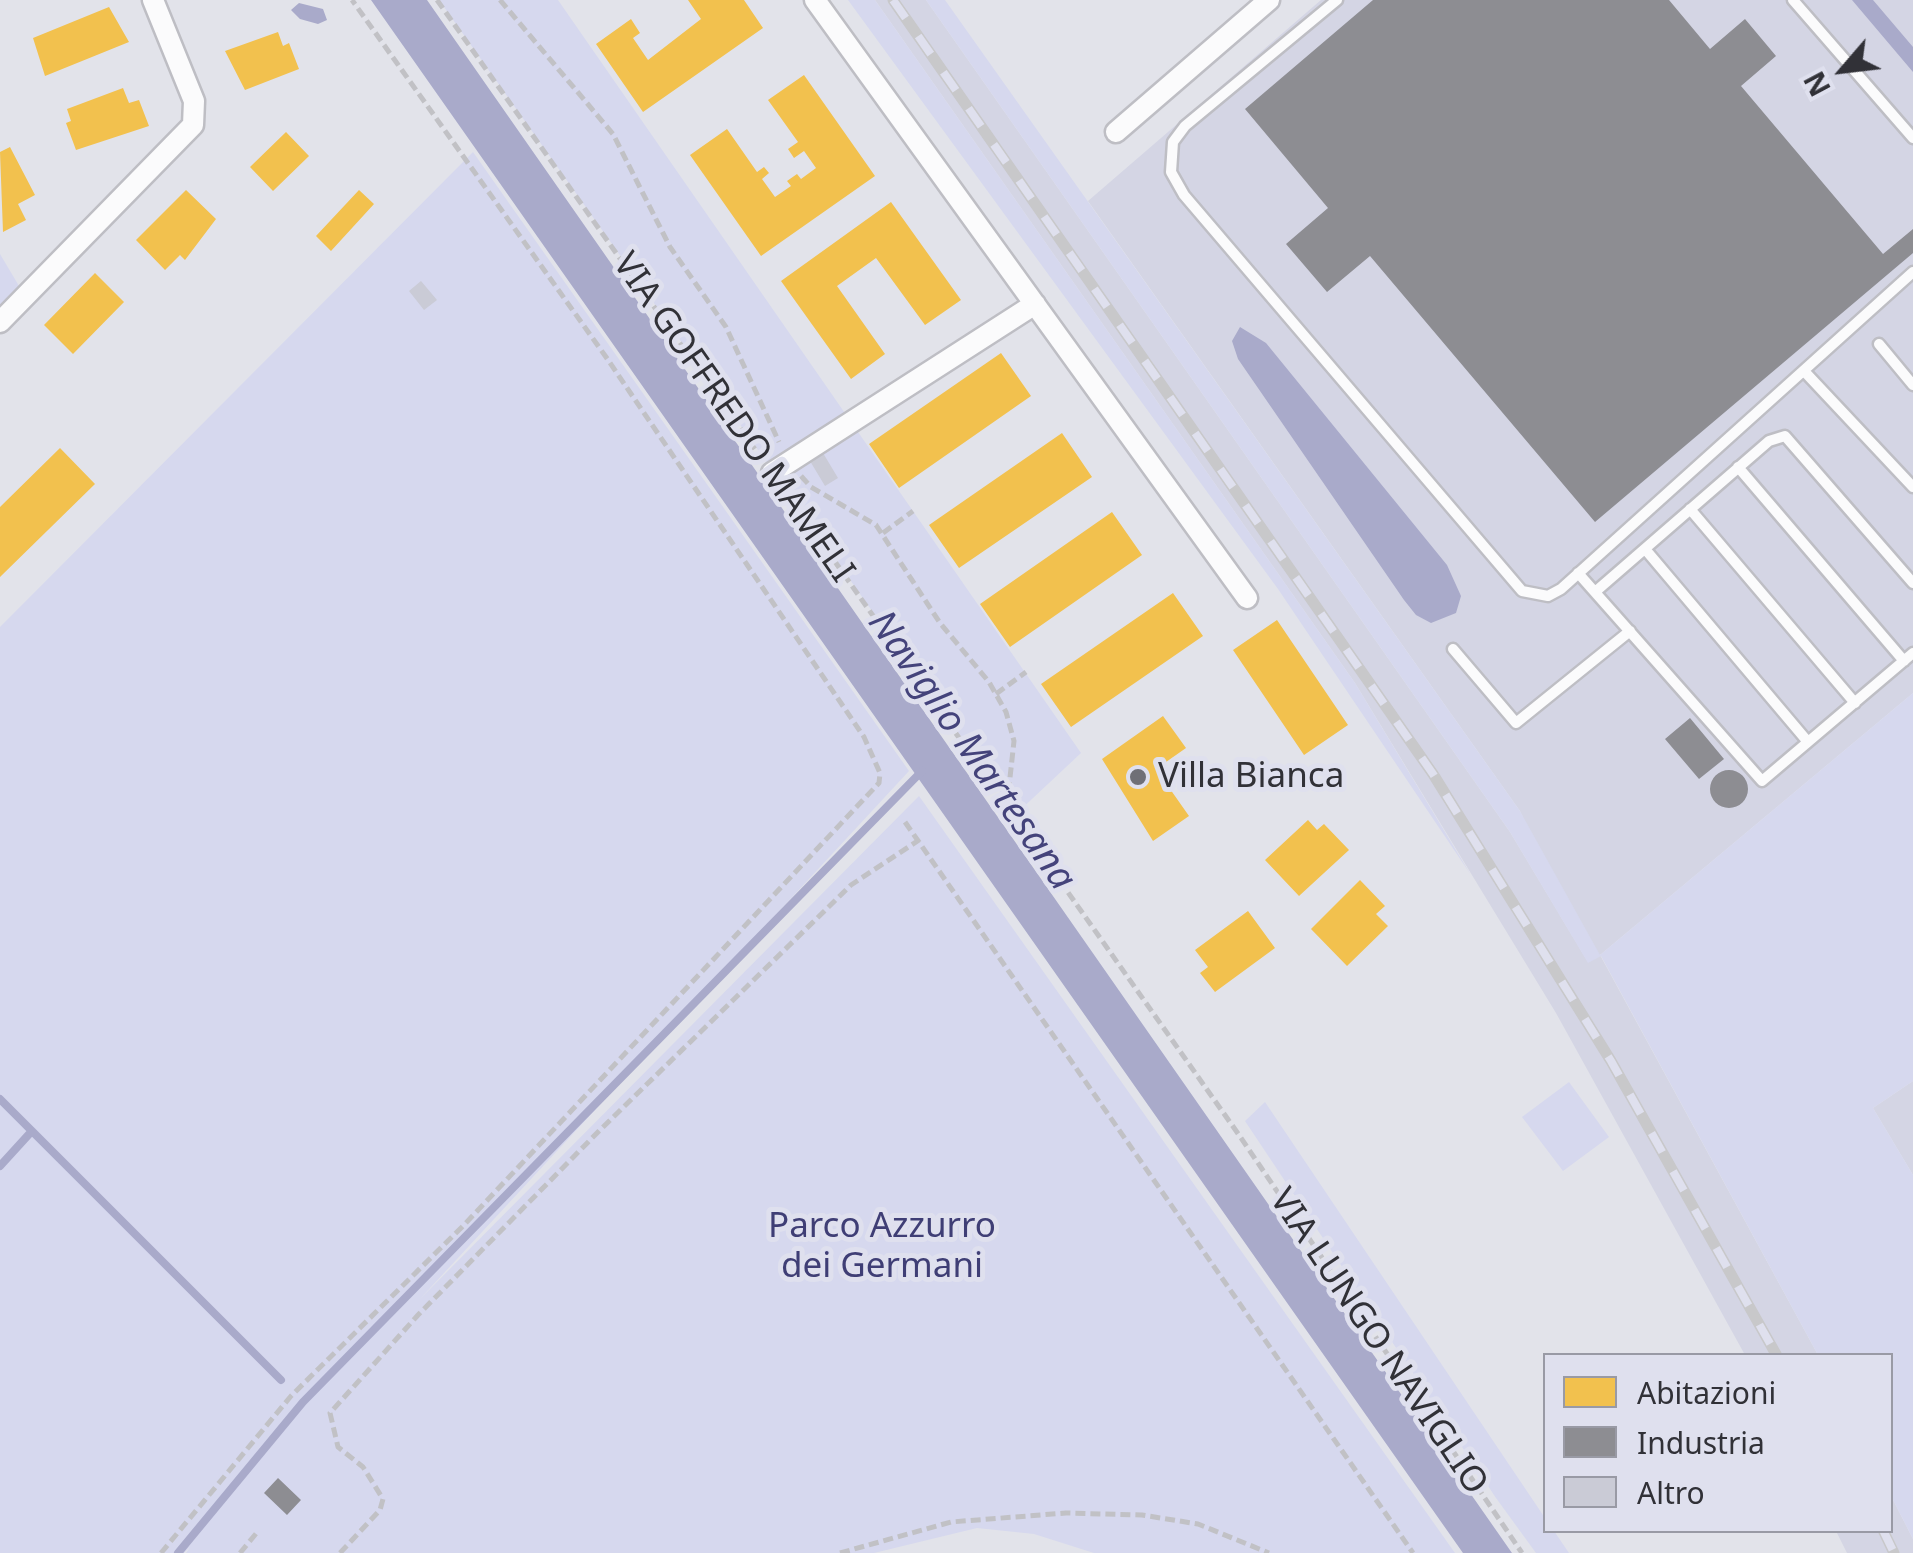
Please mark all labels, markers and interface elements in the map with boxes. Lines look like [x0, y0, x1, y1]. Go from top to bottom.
north arrow [1793, 20, 1893, 120]
text: N [1794, 65, 1839, 103]
street label: VIA GOFFREDO MAMELI [603, 245, 863, 591]
water label: Naviglio Martesana [857, 602, 1085, 900]
place label: Villa Bianca [1158, 756, 1344, 798]
marker: Villa Bianca [1127, 766, 1149, 788]
street label: VIA LUNGO NAVIGLIO [1260, 1181, 1496, 1503]
park label: Parco Azzurro dei Germani [768, 1206, 996, 1288]
legend [1543, 1353, 1893, 1533]
text: Abitazioni [1637, 1372, 1776, 1413]
text: Industria [1637, 1422, 1765, 1463]
text: Altro [1637, 1472, 1705, 1513]

